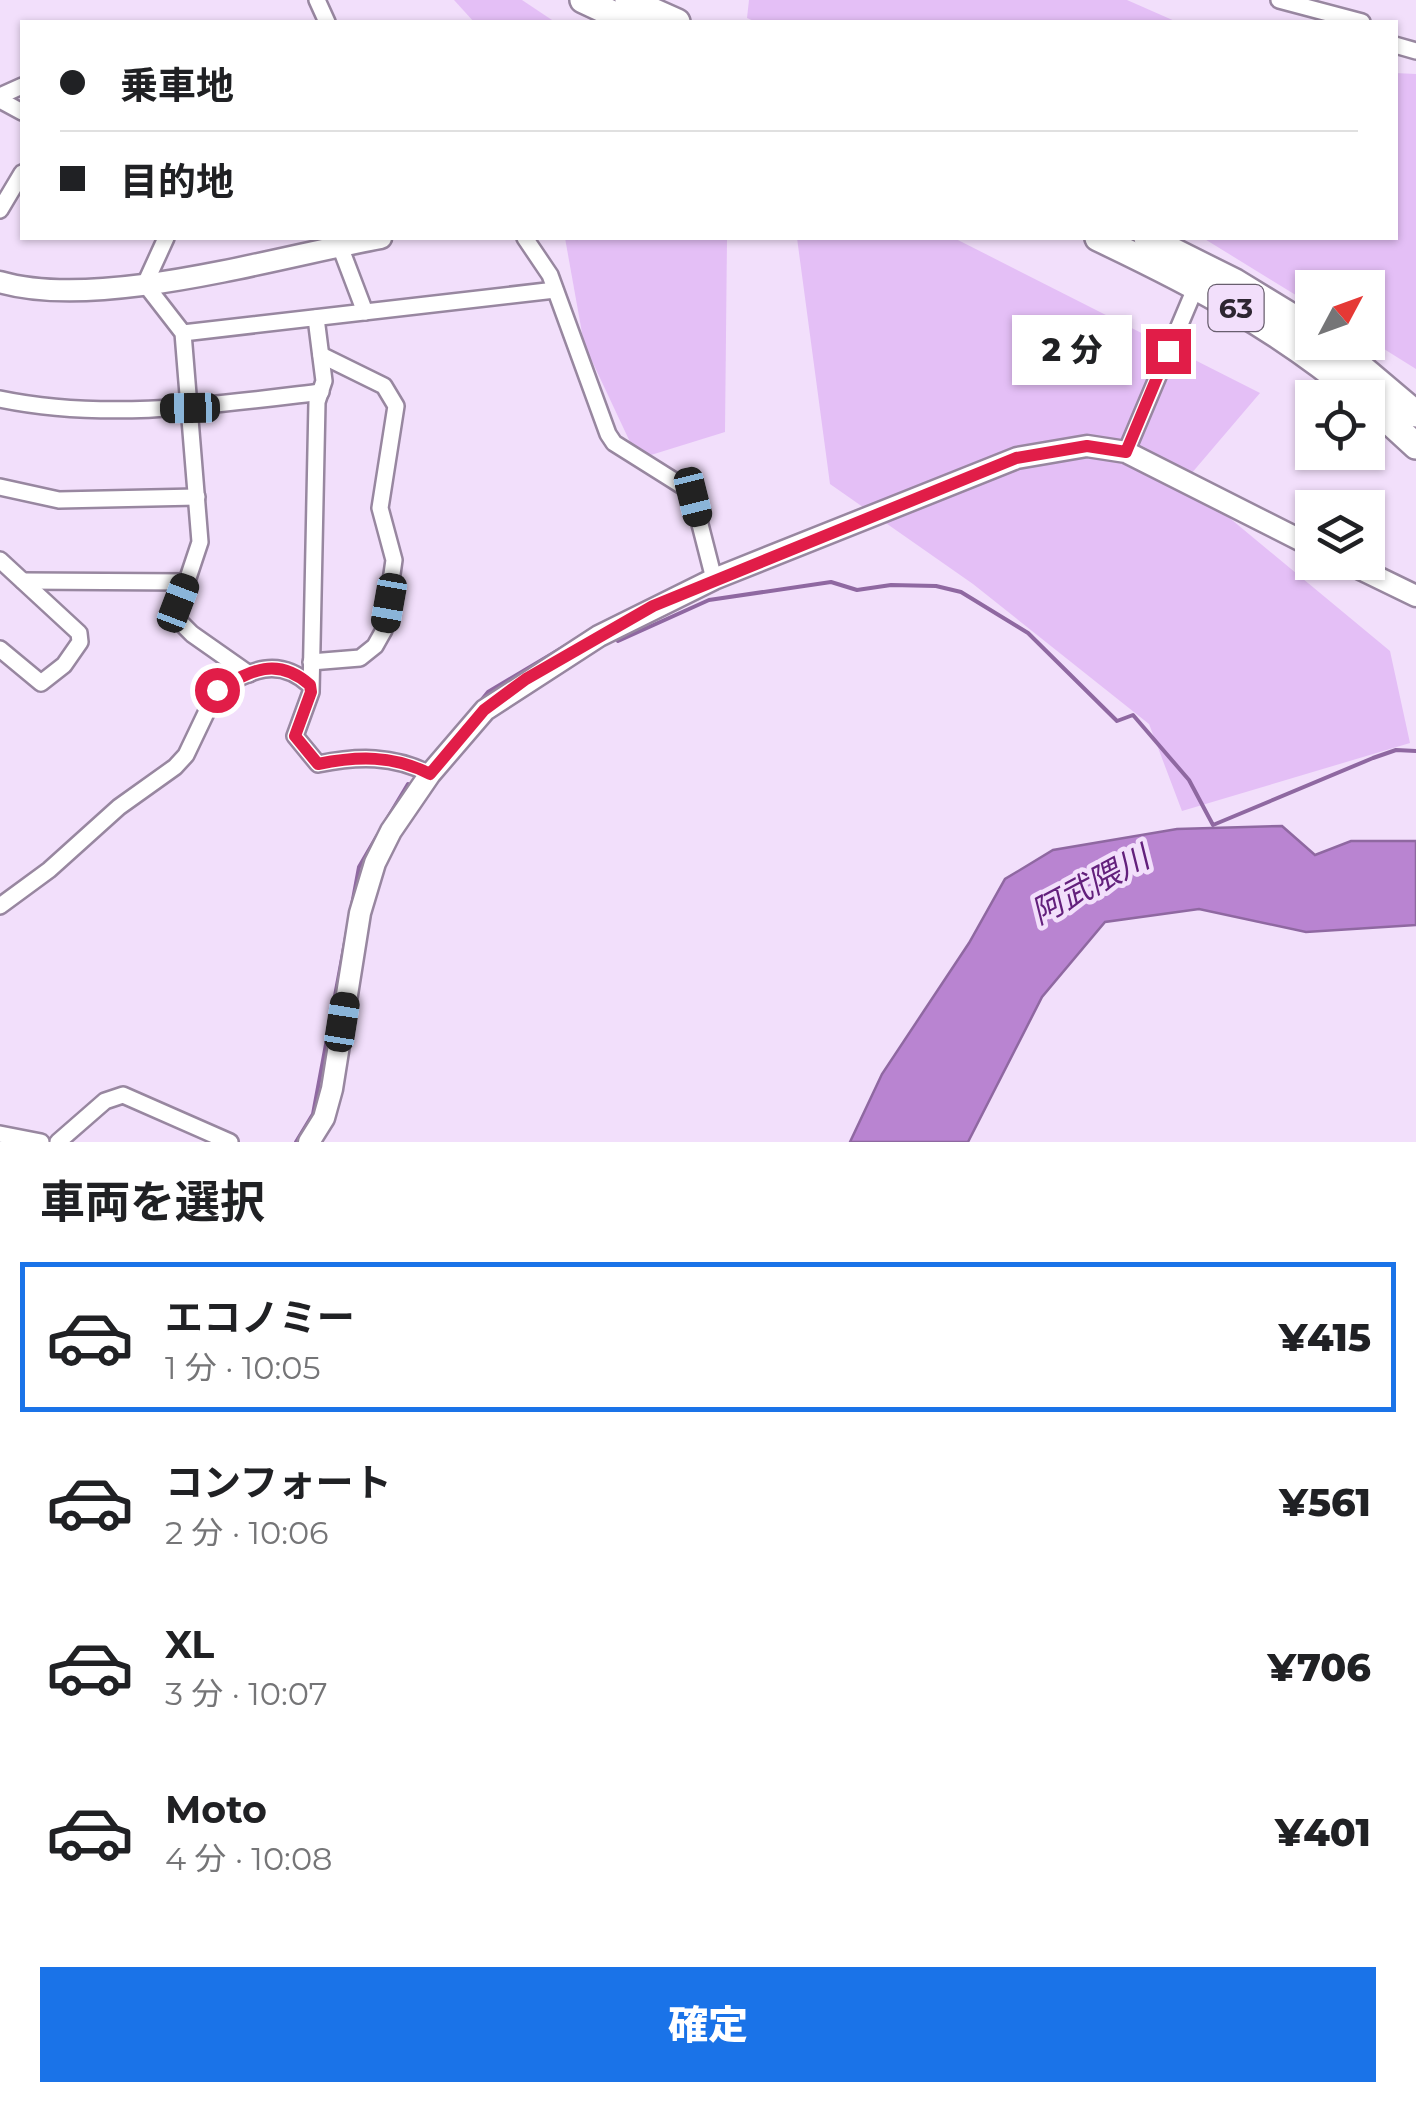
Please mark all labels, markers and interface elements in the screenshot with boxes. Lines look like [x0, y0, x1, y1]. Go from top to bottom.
text: 乗車地 [120, 62, 234, 109]
text: 目的地 [120, 158, 234, 205]
north arrow [1295, 270, 1385, 360]
map controls [1295, 270, 1385, 580]
road number: 63 [1208, 285, 1264, 331]
callout: 2 分 [1013, 316, 1133, 386]
route end [1146, 329, 1191, 374]
text: 2 分 [1042, 330, 1102, 369]
button: locate [1295, 380, 1385, 470]
car [160, 392, 220, 424]
car [671, 464, 715, 530]
button: layers [1295, 490, 1385, 580]
car [153, 570, 203, 636]
car [369, 571, 409, 635]
route start [195, 668, 240, 713]
water label: 阿武隈川 [1024, 836, 1158, 932]
car [322, 990, 362, 1054]
text: 車両を選択 [40, 1174, 265, 1229]
icon: car [45, 1292, 135, 1382]
text: エコノミー [165, 1294, 355, 1341]
text: ¥415 [1279, 1314, 1371, 1361]
text: 1 分 · 10:05 [165, 1348, 321, 1387]
icon: car [45, 1457, 135, 1547]
text: コンフォート [165, 1459, 392, 1506]
text: ¥561 [1279, 1479, 1371, 1526]
text: 2 分 · 10:06 [165, 1513, 329, 1552]
text: XL [165, 1621, 214, 1668]
icon: car [45, 1622, 135, 1712]
text: ¥706 [1268, 1644, 1371, 1691]
text: 3 分 · 10:07 [165, 1674, 328, 1713]
text: Moto [165, 1786, 267, 1833]
icon: car [45, 1787, 135, 1877]
text: ¥401 [1275, 1809, 1371, 1856]
text: 4 分 · 10:08 [165, 1839, 333, 1878]
button: 確定 [40, 1967, 1376, 2082]

